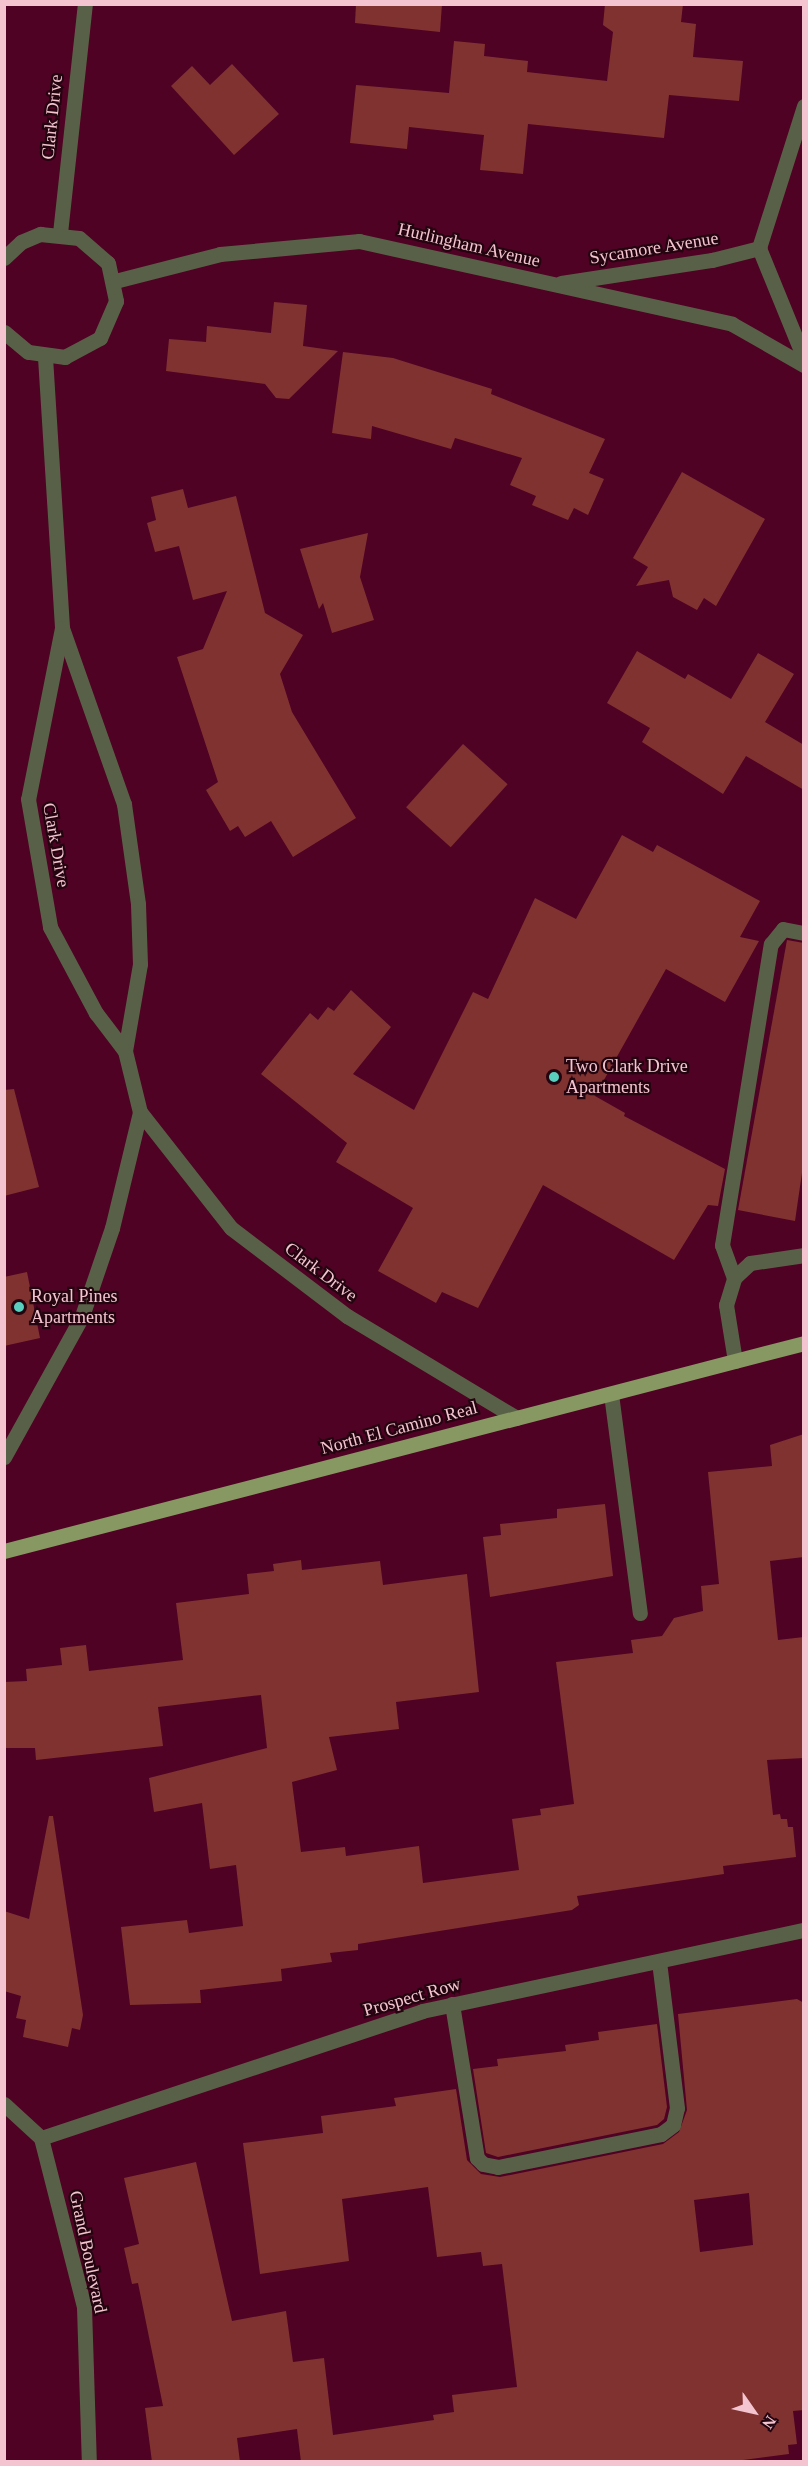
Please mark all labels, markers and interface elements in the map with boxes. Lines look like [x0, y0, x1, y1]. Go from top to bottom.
street label: Clark Drive [37, 73, 67, 161]
street label: Hurlingham Avenue [395, 218, 543, 272]
street label: Sycamore Avenue [588, 227, 720, 269]
street label: Clark Drive [38, 801, 74, 889]
place label: Two Clark Drive Apartments [566, 1056, 688, 1098]
marker: Two Clark Drive Apartments [547, 1070, 561, 1084]
street label: Clark Drive [280, 1238, 362, 1306]
place label: Royal Pines Apartments [31, 1286, 118, 1328]
marker: Royal Pines Apartments [12, 1300, 26, 1314]
street label: North El Camino Real [318, 1397, 480, 1459]
street label: Prospect Row [361, 1973, 463, 2021]
street label: Grand Boulevard [64, 2189, 112, 2315]
north arrow [724, 2382, 784, 2442]
text: N [759, 2413, 780, 2432]

